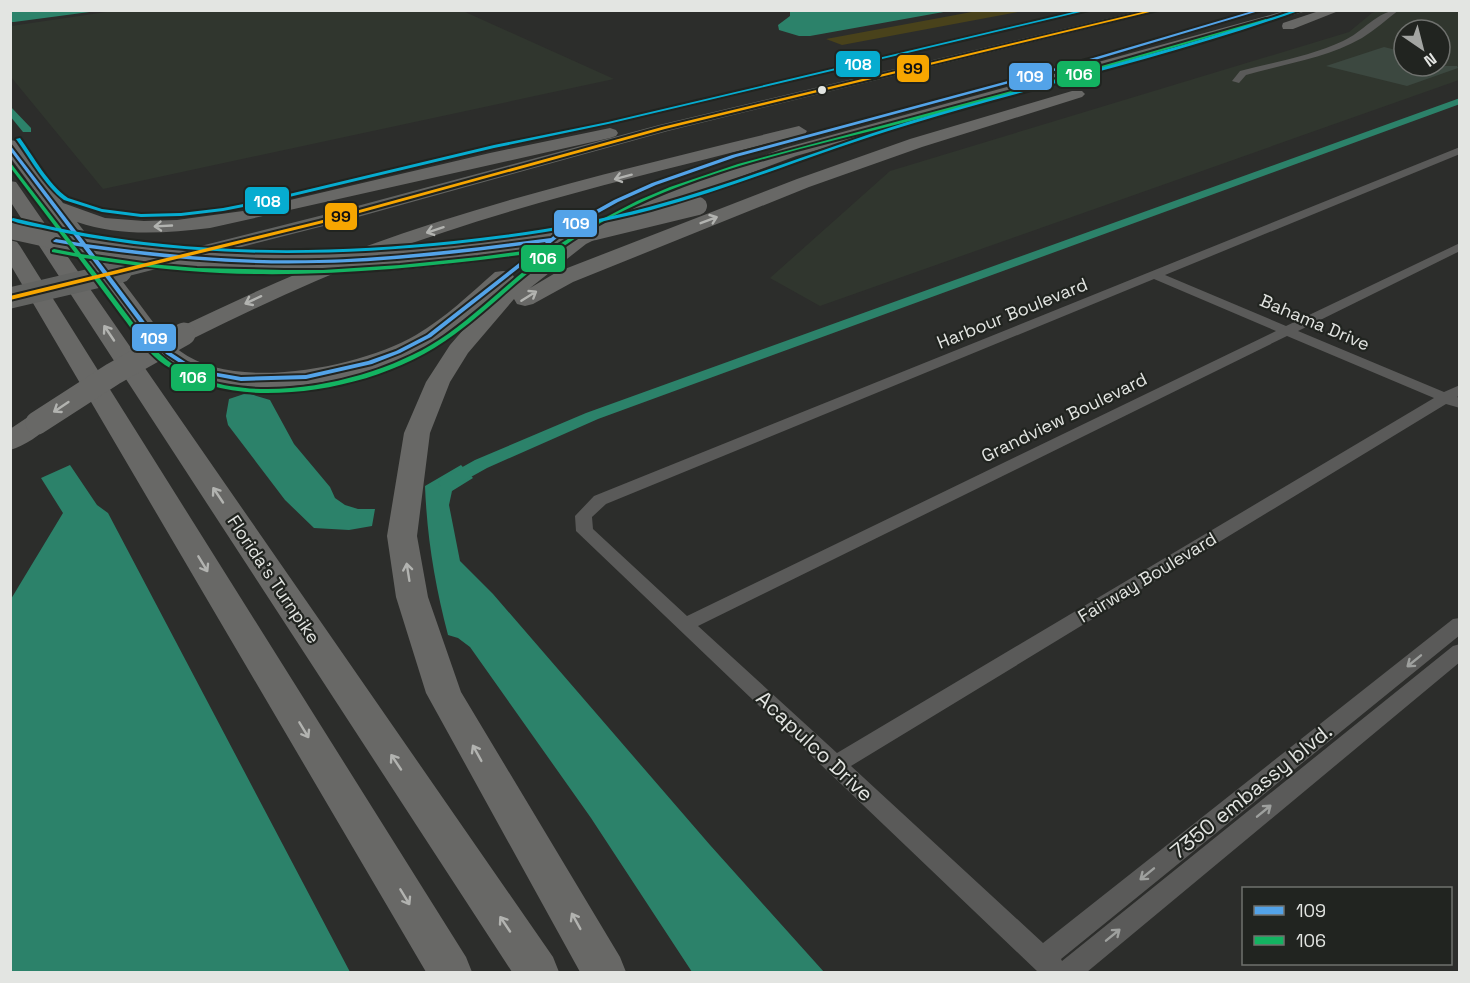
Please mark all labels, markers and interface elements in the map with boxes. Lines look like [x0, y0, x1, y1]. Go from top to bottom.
north arrow [1392, 18, 1452, 78]
text: N [1420, 48, 1441, 72]
line badge: 108 [835, 50, 881, 78]
text: 108 [844, 54, 872, 75]
line badge: 99 [896, 54, 930, 83]
text: 99 [903, 58, 923, 79]
line badge: 106 [1056, 60, 1101, 88]
line badge: 109 [1008, 62, 1053, 91]
text: 106 [1065, 64, 1093, 85]
text: 109 [1016, 66, 1044, 87]
unlabelled marker [816, 84, 828, 96]
one-way arrow [613, 172, 632, 184]
line badge: 108 [244, 186, 290, 215]
text: 108 [253, 191, 281, 212]
line badge: 99 [324, 202, 358, 231]
text: 99 [331, 206, 351, 227]
line badge: 109 [553, 209, 598, 238]
text: 109 [562, 213, 590, 234]
one-way arrow [699, 214, 718, 225]
one-way arrow [153, 221, 173, 232]
one-way arrow [426, 226, 445, 237]
line badge: 106 [520, 244, 566, 273]
text: 106 [529, 248, 557, 269]
street label: Harbour Boulevard [933, 272, 1091, 354]
one-way arrow [521, 289, 538, 302]
street label: Bahama Drive [1257, 289, 1373, 355]
one-way arrow [244, 295, 262, 306]
line badge: 109 [131, 323, 177, 352]
one-way arrow [103, 325, 115, 342]
text: 109 [140, 328, 168, 349]
line badge: 106 [170, 363, 216, 392]
text: 106 [179, 367, 207, 388]
street label: Grandview Boulevard [977, 367, 1151, 467]
one-way arrow [53, 401, 70, 413]
one-way arrow [211, 487, 223, 504]
street label: Florida's Turnpike [223, 510, 325, 648]
street label: Fairway Boulevard [1073, 527, 1221, 627]
one-way arrow [197, 555, 209, 572]
one-way arrow [402, 563, 413, 583]
one-way arrow [1406, 654, 1422, 667]
street label: Acapulco Drive [751, 685, 879, 807]
street label: 7350 embassy blvd. [1164, 717, 1338, 865]
one-way arrow [298, 721, 310, 738]
one-way arrow [471, 745, 483, 762]
one-way arrow [390, 754, 402, 771]
one-way arrow [1256, 805, 1272, 818]
one-way arrow [1139, 868, 1155, 881]
legend [1242, 887, 1452, 965]
one-way arrow [399, 888, 411, 905]
text: 109 [1296, 899, 1326, 922]
one-way arrow [570, 913, 581, 931]
one-way arrow [498, 916, 510, 933]
one-way arrow [1105, 929, 1121, 942]
text: 106 [1296, 929, 1326, 952]

